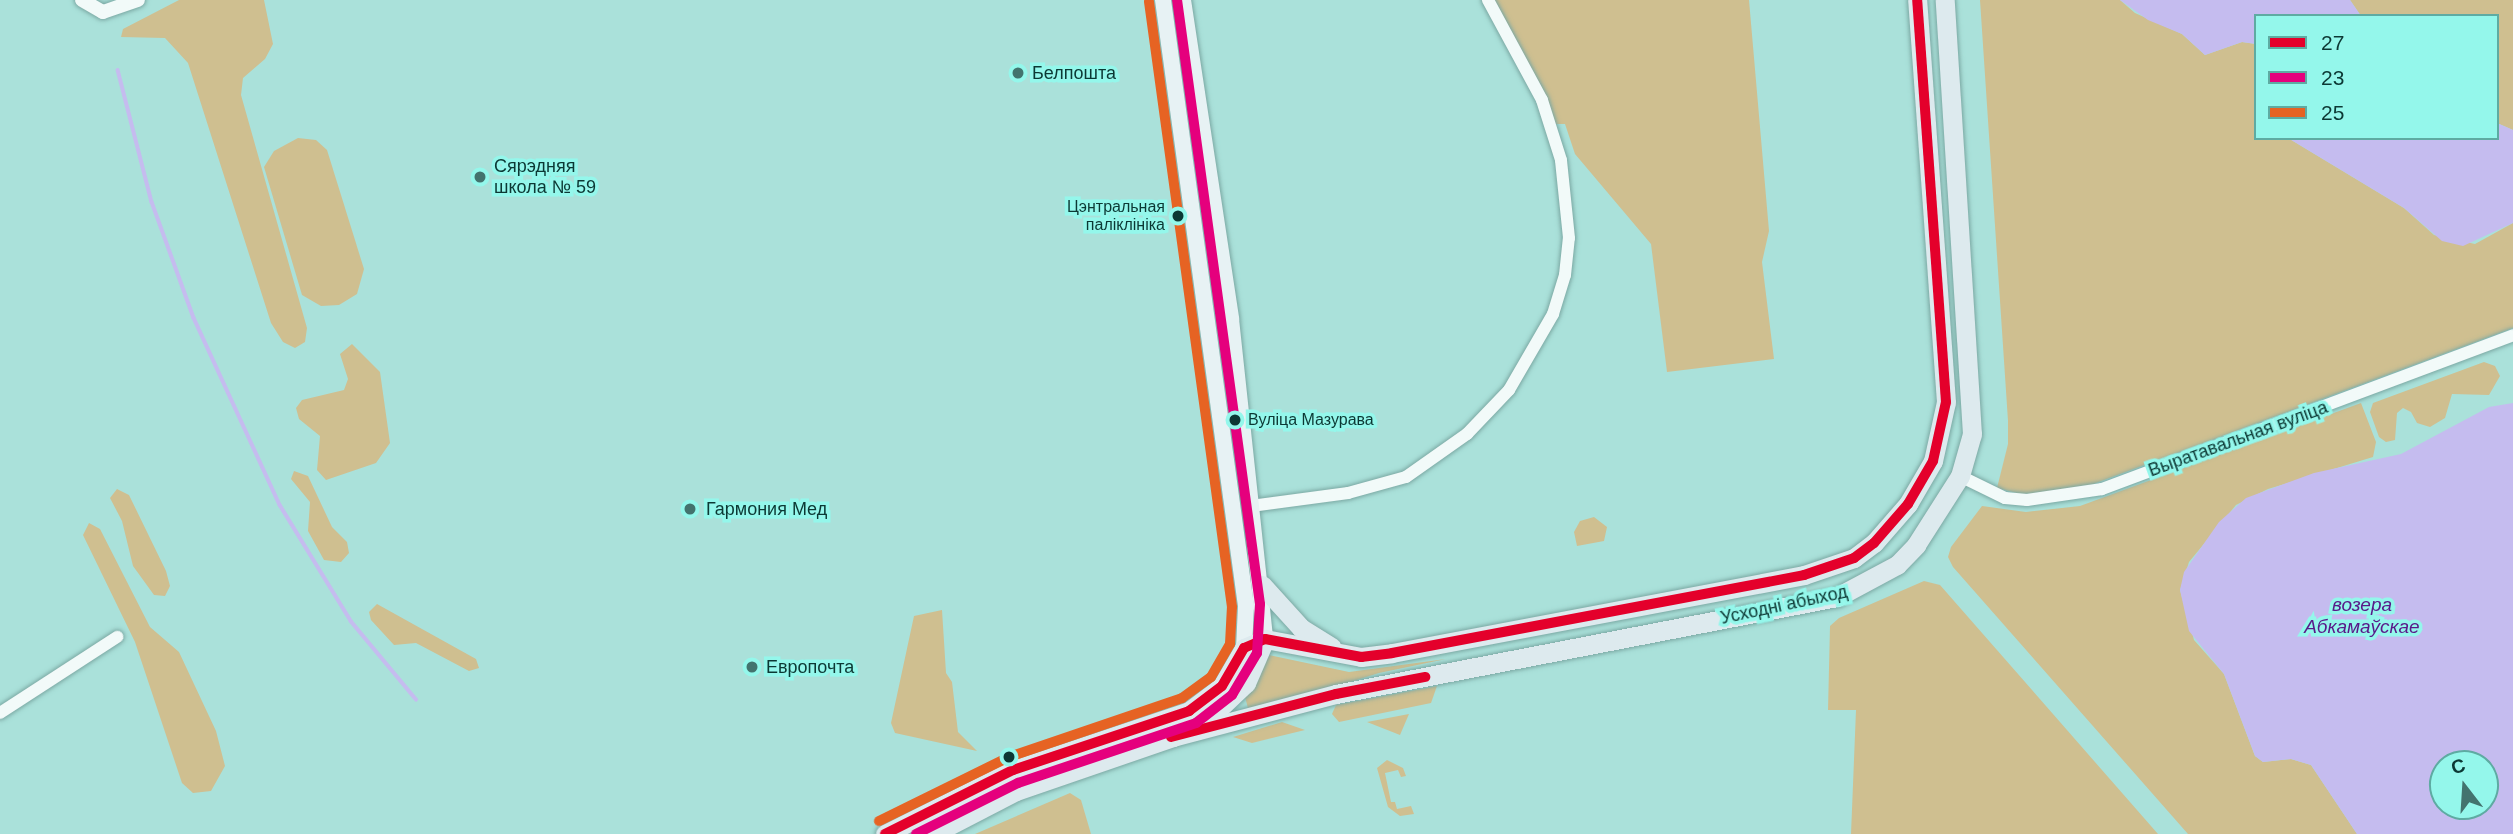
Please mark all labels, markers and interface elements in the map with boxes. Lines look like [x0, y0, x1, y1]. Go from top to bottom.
legend [2254, 14, 2499, 140]
text: 27 [2321, 31, 2344, 54]
place label: Белпошта [1032, 62, 1116, 84]
marker: Белпошта [1010, 65, 1026, 81]
text: 23 [2321, 66, 2344, 89]
text: 25 [2321, 101, 2344, 124]
place label: Сярэдняя школа № 59 [494, 156, 596, 198]
marker: Сярэдняя школа № 59 [472, 169, 488, 185]
place label: Цэнтральная паліклініка [1067, 197, 1165, 235]
marker: Цэнтральная паліклініка [1171, 209, 1185, 223]
street label: Выратавальная вуліца [2145, 397, 2331, 481]
place label: Вуліца Мазурава [1248, 410, 1374, 430]
marker: Вуліца Мазурава [1228, 413, 1242, 427]
place label: Гармония Мед [706, 498, 827, 520]
marker: Гармония Мед [680, 499, 700, 519]
street label: Усходні абыход [1719, 581, 1849, 629]
water label: возера Абкамаўскае [2304, 594, 2420, 638]
place label: Европочта [766, 656, 854, 678]
marker: Европочта [744, 659, 760, 675]
unlabelled marker [1002, 750, 1016, 764]
north arrow [2429, 750, 2499, 820]
text: С [2449, 754, 2468, 778]

